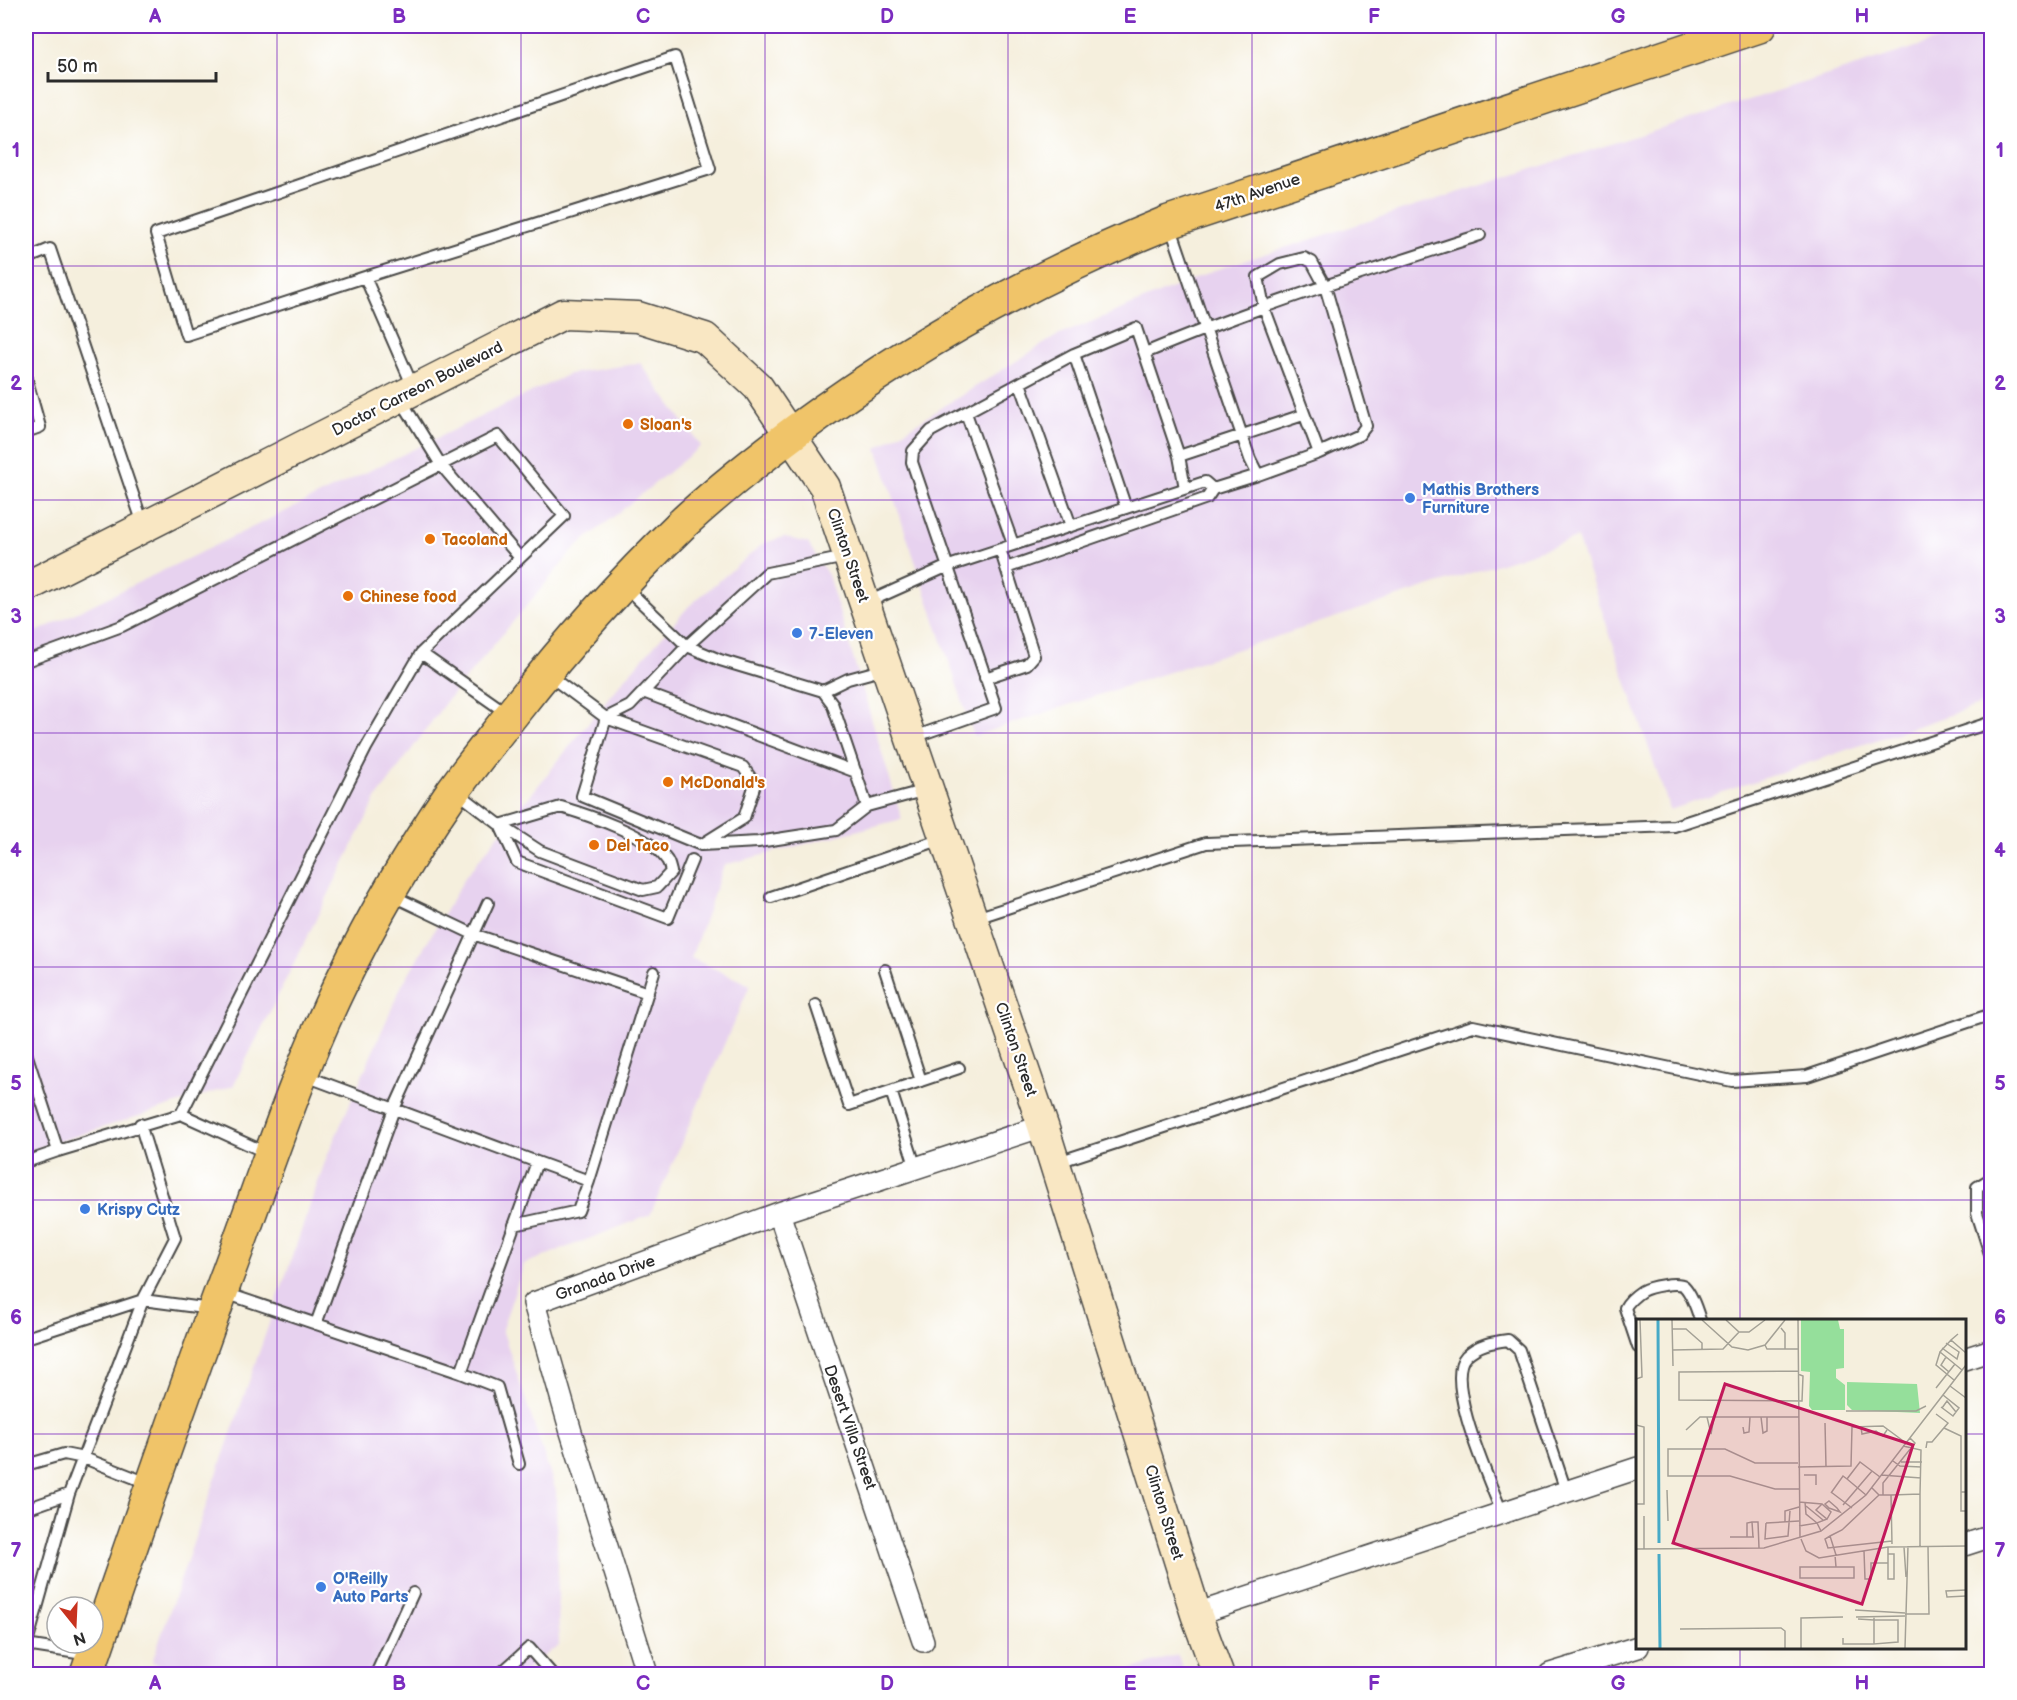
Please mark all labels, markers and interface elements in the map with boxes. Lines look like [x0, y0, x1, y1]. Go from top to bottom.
text: A [148, 5, 162, 29]
text: B [392, 5, 406, 29]
text: C [636, 5, 650, 29]
text: D [880, 5, 894, 29]
text: E [1124, 5, 1137, 29]
text: F [1368, 5, 1380, 29]
text: G [1611, 5, 1626, 29]
text: H [1855, 5, 1869, 29]
scale bar [48, 45, 216, 83]
text: 50 m [57, 56, 98, 77]
text: 1 [12, 139, 20, 163]
text: 1 [1996, 139, 2004, 163]
street label: 47th Avenue [1212, 170, 1303, 217]
street label: Doctor Carreon Boulevard [329, 338, 506, 441]
text: 2 [10, 372, 22, 396]
text: 2 [1994, 372, 2006, 396]
place label: Sloan's [640, 416, 692, 435]
marker: Sloan's [621, 417, 635, 431]
place label: Mathis Brothers Furniture [1422, 481, 1539, 518]
marker: Mathis Brothers Furniture [1403, 491, 1417, 505]
street label: Clinton Street [823, 506, 873, 605]
place label: Tacoland [442, 531, 508, 550]
marker: Tacoland [423, 532, 437, 546]
place label: Chinese food [360, 588, 457, 607]
marker: Chinese food [341, 589, 355, 603]
text: 3 [10, 605, 22, 629]
text: 3 [1994, 605, 2006, 629]
place label: 7-Eleven [809, 625, 873, 644]
marker: 7-Eleven [790, 626, 804, 640]
place label: McDonald's [680, 774, 765, 793]
marker: McDonald's [661, 775, 675, 789]
place label: Del Taco [606, 837, 669, 856]
marker: Del Taco [587, 838, 601, 852]
text: 4 [10, 839, 22, 863]
text: 4 [1994, 839, 2006, 863]
street label: Clinton Street [991, 1000, 1041, 1099]
text: 5 [10, 1072, 22, 1096]
text: 5 [1994, 1072, 2006, 1096]
place label: Krispy Cutz [97, 1201, 180, 1220]
marker: Krispy Cutz [78, 1202, 92, 1216]
street label: Granada Drive [553, 1251, 658, 1305]
text: 6 [10, 1306, 22, 1330]
text: 6 [1994, 1306, 2006, 1330]
inset map [1636, 1319, 1966, 1649]
street label: Desert Villa Street [819, 1363, 880, 1492]
street label: Clinton Street [1140, 1463, 1187, 1562]
text: 7 [10, 1539, 22, 1563]
text: 7 [1994, 1539, 2006, 1563]
place label: O'Reilly Auto Parts [332, 1570, 409, 1607]
marker: O'Reilly Auto Parts [314, 1580, 328, 1594]
north arrow [45, 1595, 105, 1655]
text: N [71, 1627, 88, 1649]
text: A [148, 1672, 162, 1696]
text: B [392, 1672, 406, 1696]
text: C [636, 1672, 650, 1696]
text: D [880, 1672, 894, 1696]
text: E [1124, 1672, 1137, 1696]
text: F [1368, 1672, 1380, 1696]
text: G [1611, 1672, 1626, 1696]
text: H [1855, 1672, 1869, 1696]

